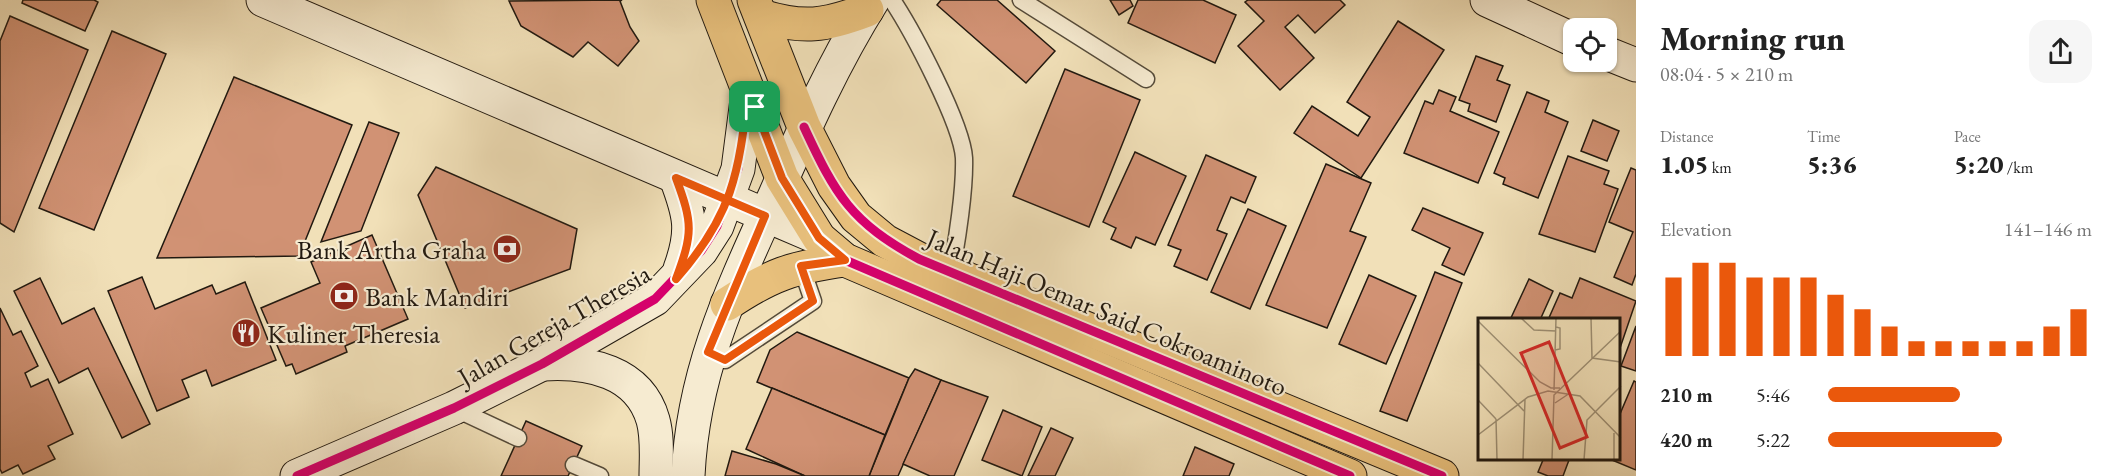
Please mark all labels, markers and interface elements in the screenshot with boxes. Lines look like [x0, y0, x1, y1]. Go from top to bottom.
text: Morning run [1660, 17, 1845, 60]
map controls [1563, 18, 1617, 72]
button: locate [1563, 18, 1617, 72]
button: share [2029, 20, 2092, 83]
text: 08:04 · 5 × 210 m [1660, 61, 1793, 87]
pin [729, 81, 780, 132]
icon: arrive [738, 90, 771, 123]
text: Distance [1660, 126, 1713, 147]
text: Time [1807, 126, 1840, 147]
text: Pace [1954, 126, 1981, 147]
text: 1.05 [1660, 147, 1709, 181]
text: 5:36 [1807, 147, 1857, 181]
text: 5:20 [1954, 147, 2004, 181]
text: km [1709, 157, 1732, 178]
text: /km [2004, 157, 2033, 178]
text: Elevation [1660, 216, 1732, 242]
text: 141–146 m [2004, 216, 2092, 242]
street label: Jalan Haji Oemar Said Cokroaminoto [920, 219, 1293, 404]
place label: Bank Artha Graha [297, 232, 486, 267]
bank icon: Bank Artha Graha [491, 233, 523, 265]
street label: Jalan Gereja Theresia [450, 255, 657, 395]
place label: Bank Mandiri [365, 279, 509, 314]
bank icon: Bank Mandiri [328, 280, 360, 312]
place label: Kuliner Theresia [267, 316, 440, 351]
restaurant icon: Kuliner Theresia [230, 317, 262, 349]
inset map [1478, 318, 1621, 461]
text: 210 m [1660, 382, 1713, 408]
text: 5:46 [1756, 382, 1790, 408]
text: 420 m [1660, 427, 1713, 453]
text: 5:22 [1756, 427, 1790, 453]

